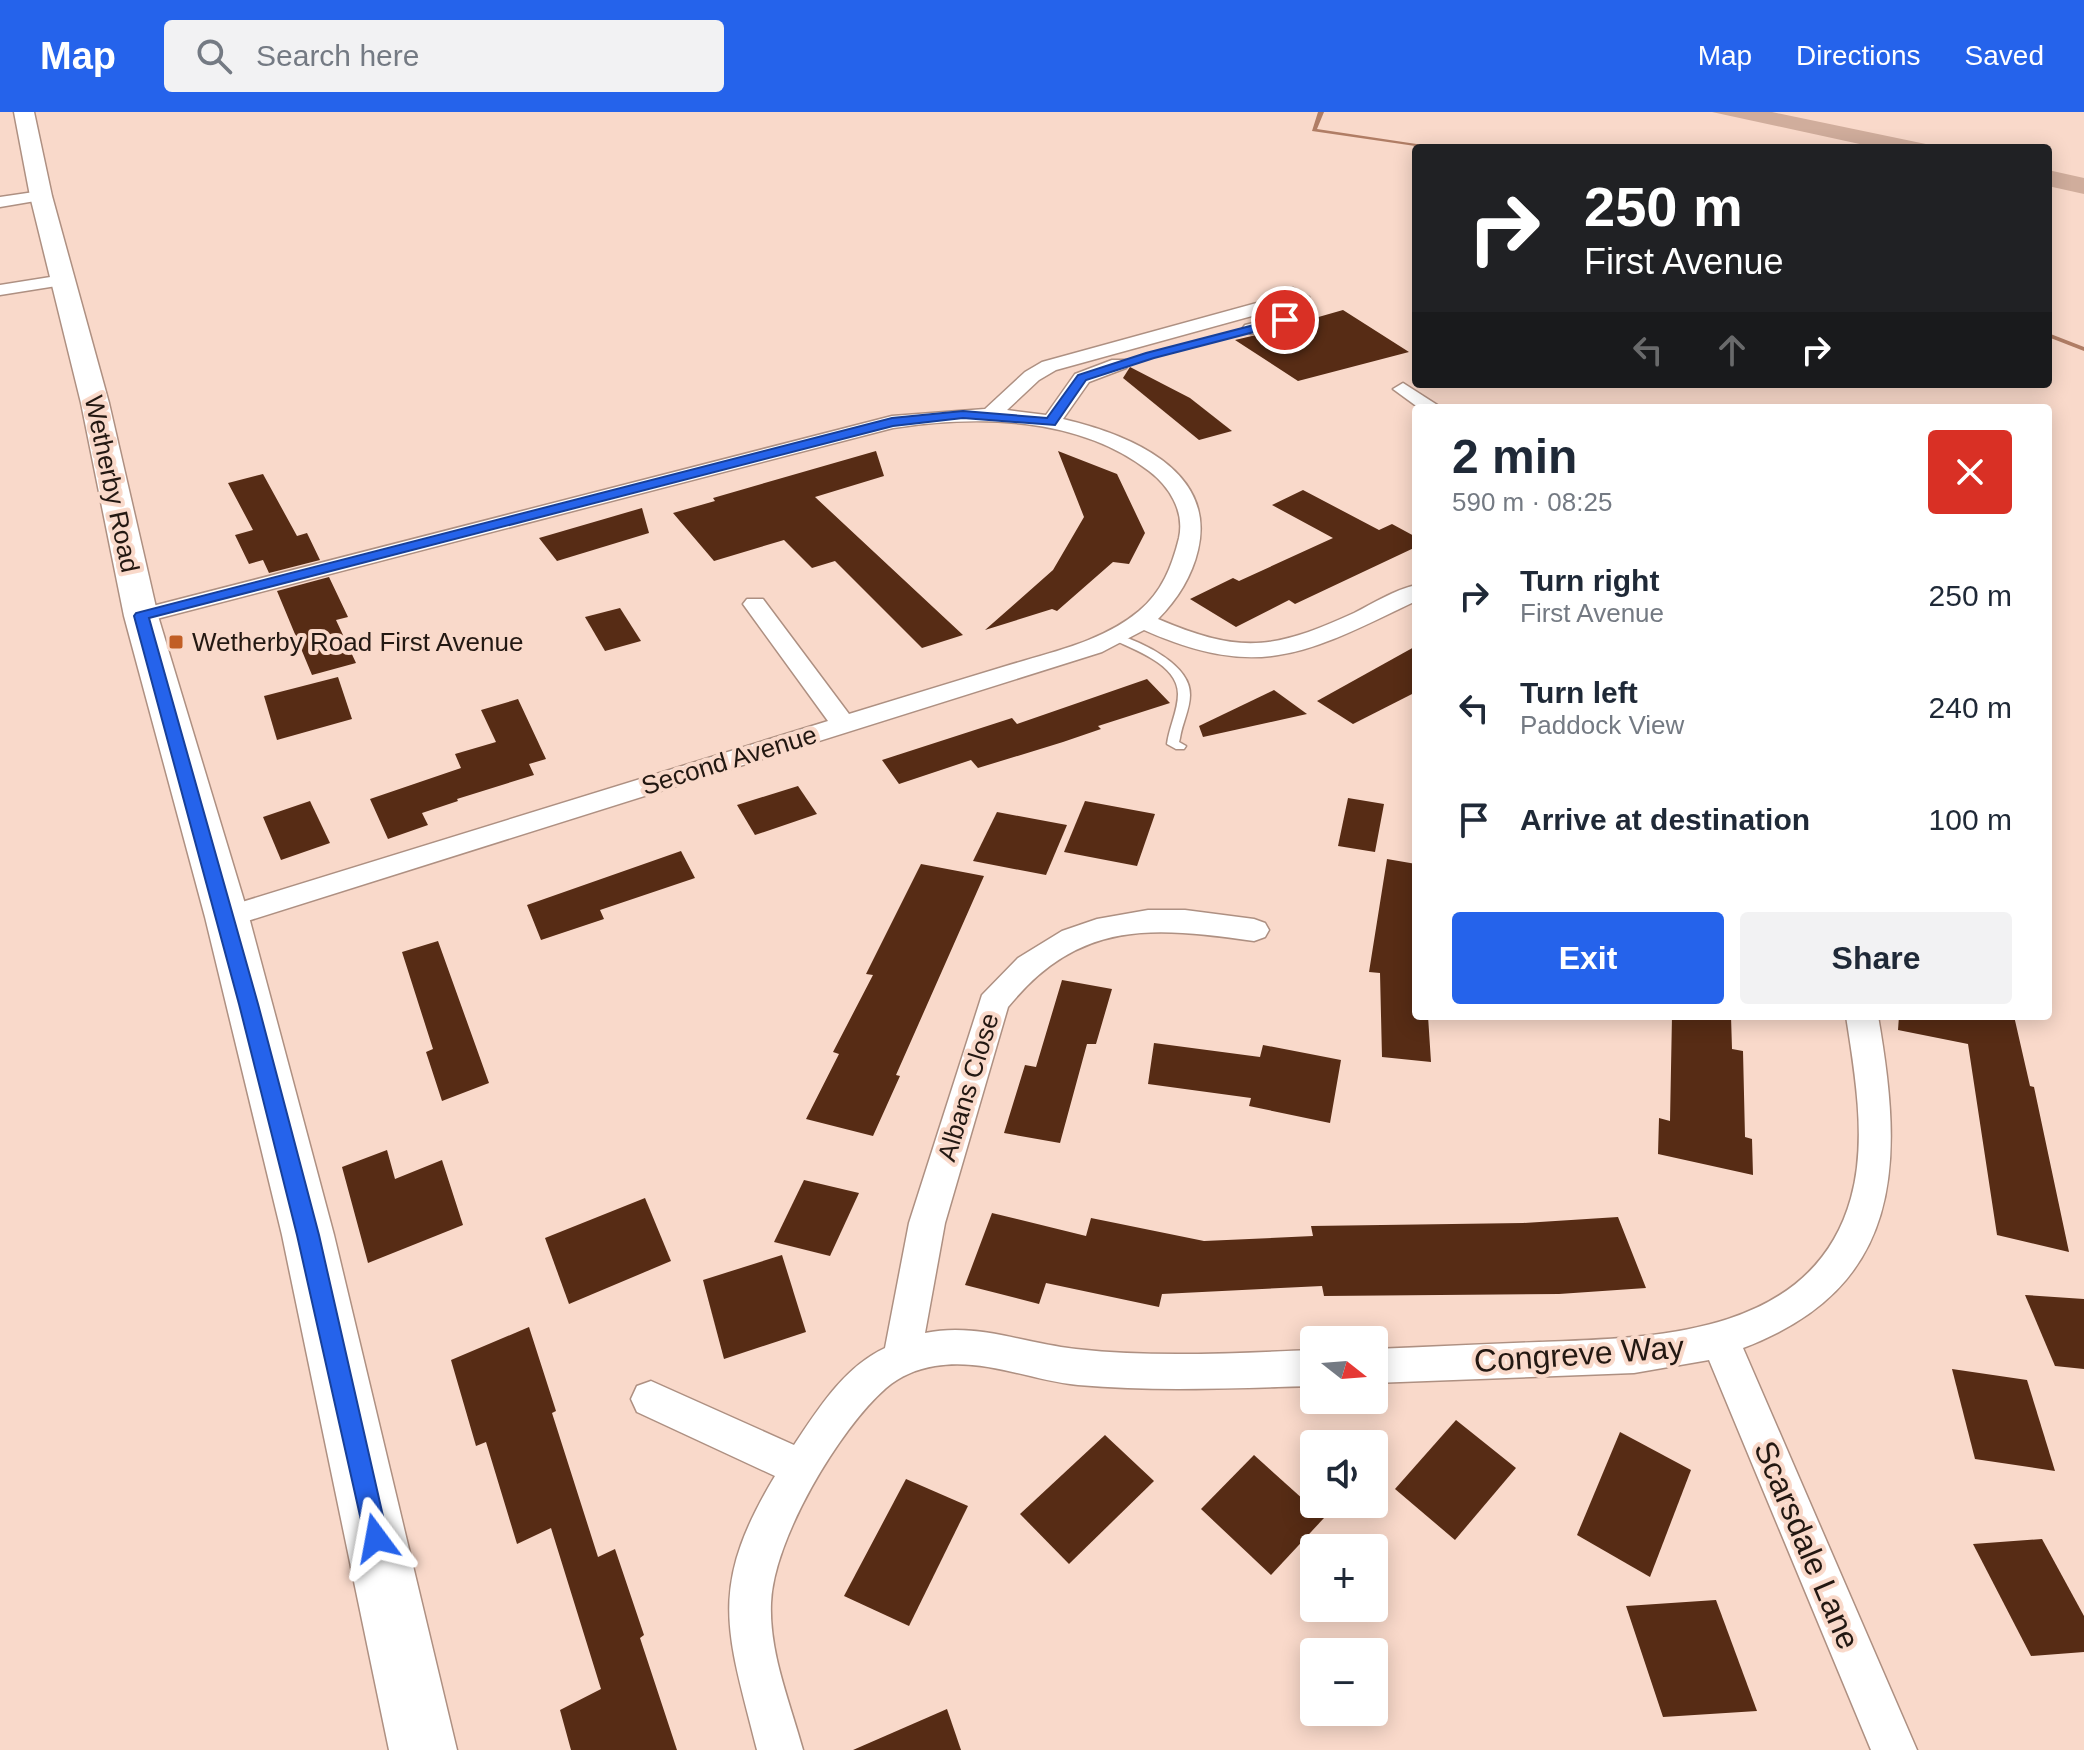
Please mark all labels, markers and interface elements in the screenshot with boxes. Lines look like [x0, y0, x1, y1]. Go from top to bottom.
search box [164, 20, 724, 92]
icon: search [192, 34, 236, 78]
text: Map [40, 35, 116, 77]
text: Search here [256, 39, 419, 72]
text: Map [1698, 40, 1752, 71]
text: Directions [1796, 40, 1921, 71]
text: Saved [1965, 40, 2044, 71]
text: 250 m [1584, 175, 1743, 238]
icon: right [1452, 176, 1556, 280]
text: First Avenue [1584, 241, 1783, 282]
pin [1251, 286, 1319, 354]
icon: arrive [1263, 298, 1307, 342]
icon: left [1626, 328, 1670, 372]
icon: ahead [1710, 328, 1754, 372]
icon: right [1794, 328, 1838, 372]
street label: Wetherby Road [79, 393, 145, 575]
text: 2 min [1452, 430, 1577, 483]
button: close [1928, 430, 2012, 514]
text: 590 m · 08:25 [1452, 487, 1612, 517]
text: Turn right [1520, 564, 1659, 597]
icon: right [1452, 574, 1496, 618]
text: 250 m [1929, 579, 2012, 612]
text: First Avenue [1520, 598, 1664, 628]
place label: Wetherby Road First Avenue [192, 627, 523, 657]
marker: Wetherby Road First Avenue [167, 633, 185, 651]
text: Turn left [1520, 676, 1638, 709]
icon: left [1452, 686, 1496, 730]
text: 240 m [1929, 691, 2012, 724]
text: Paddock View [1520, 710, 1684, 740]
street label: Second Avenue [638, 719, 820, 801]
icon: arrive [1452, 798, 1496, 842]
text: Arrive at destination [1520, 803, 1810, 836]
text: 100 m [1929, 803, 2012, 836]
button: Exit [1452, 912, 1724, 1004]
button: Share [1740, 912, 2012, 1004]
street label: Albans Close [931, 1009, 1005, 1165]
north arrow [1300, 1326, 1388, 1414]
map controls [1300, 1326, 1388, 1726]
street label: Congreve Way [1473, 1329, 1685, 1379]
button: sound [1300, 1430, 1388, 1518]
street label: Scarsdale Lane [1747, 1436, 1867, 1654]
position arrow [334, 1496, 418, 1580]
button: + [1300, 1534, 1388, 1622]
button: − [1300, 1638, 1388, 1726]

